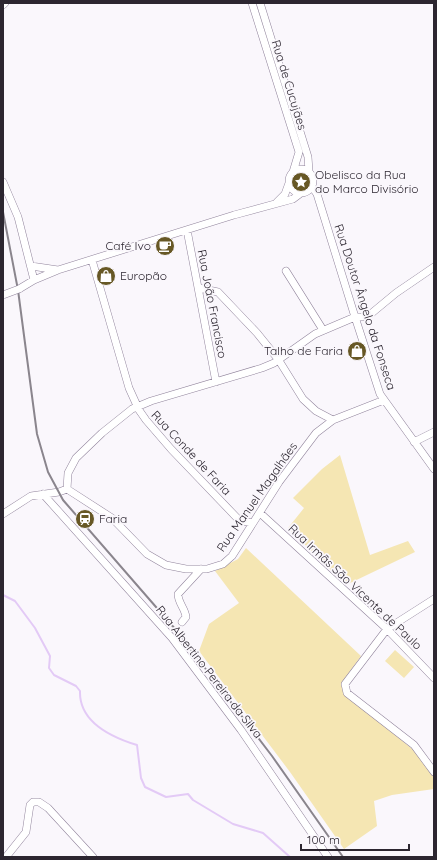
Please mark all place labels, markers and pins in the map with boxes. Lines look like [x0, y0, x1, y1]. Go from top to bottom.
place label: Obelisco da Rua do Marco Divisório [315, 167, 419, 196]
place icon: Obelisco da Rua do Marco Divisório [290, 171, 312, 193]
cafe icon: Café Ivo [154, 235, 176, 257]
place label: Café Ivo [105, 238, 151, 253]
shop icon: Europão [95, 265, 117, 287]
place label: Europão [120, 268, 167, 283]
shop icon: Talho de Faria [346, 340, 368, 362]
place label: Talho de Faria [264, 343, 343, 358]
station icon: Faria [74, 508, 96, 530]
place label: Faria [99, 511, 127, 526]

